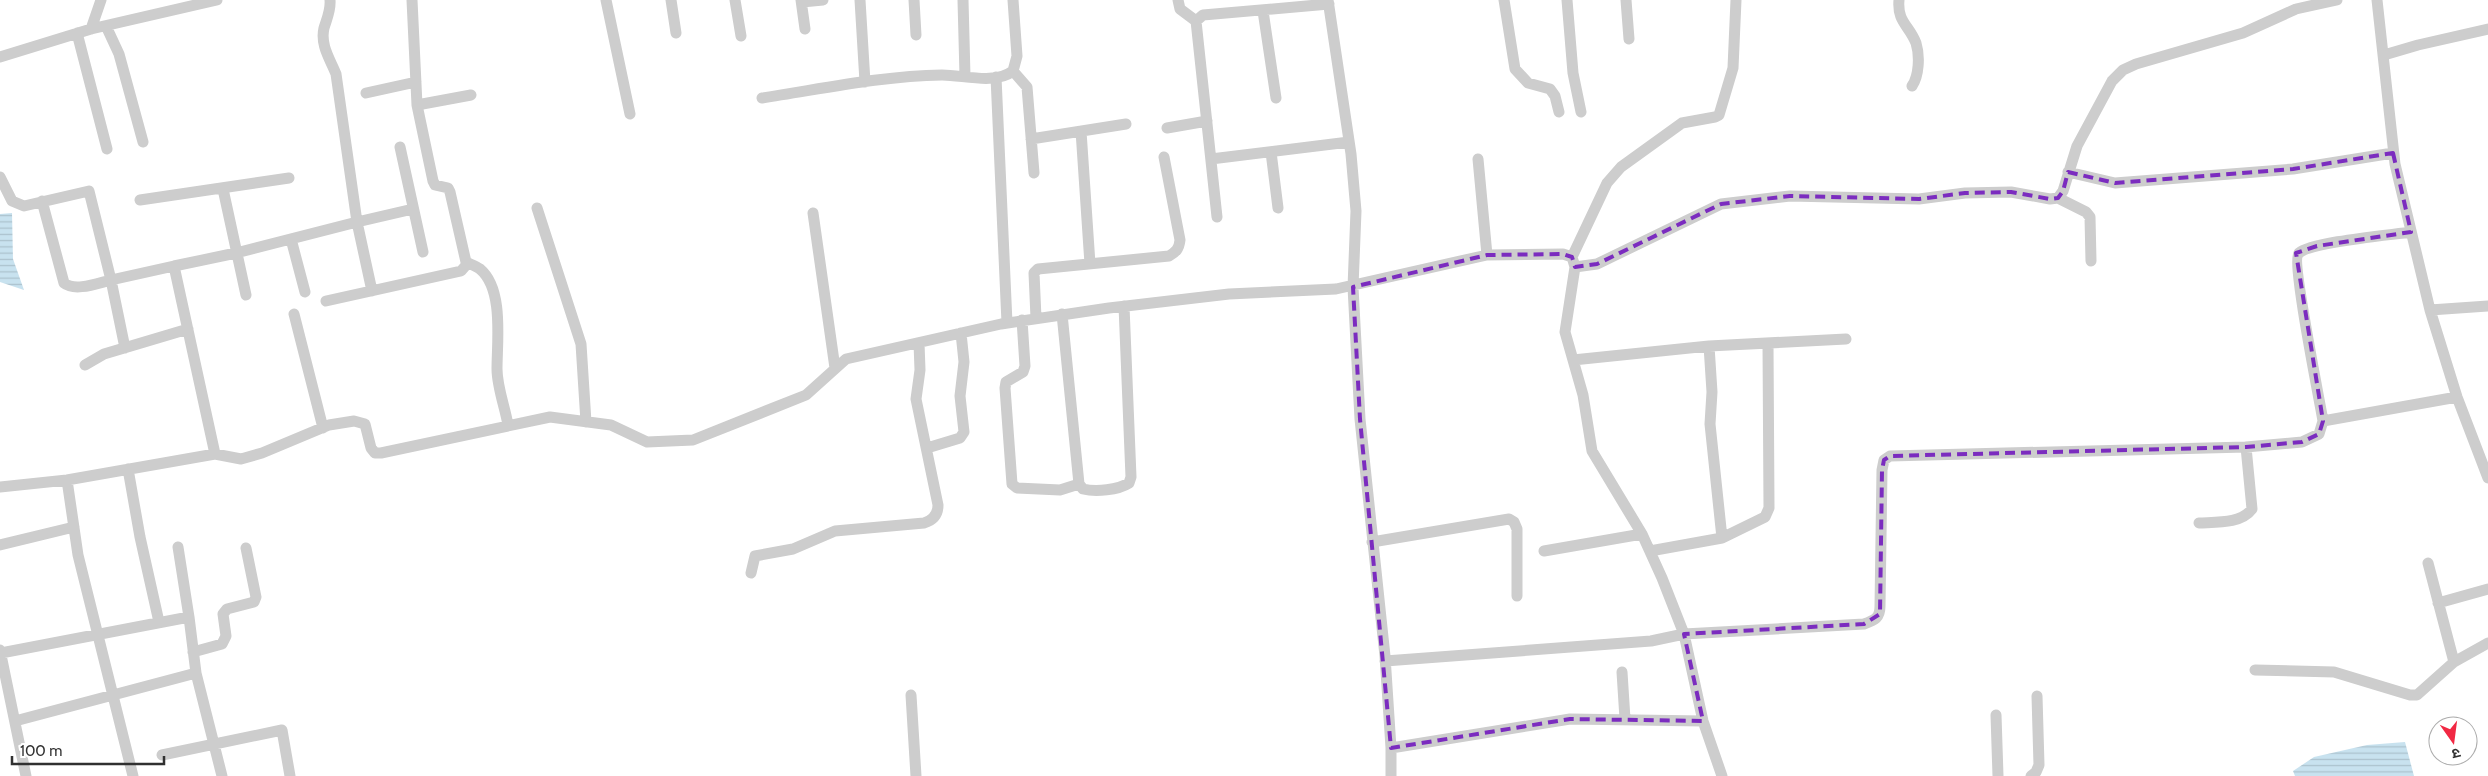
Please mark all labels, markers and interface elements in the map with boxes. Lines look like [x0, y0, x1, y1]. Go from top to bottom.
north arrow [2428, 716, 2478, 766]
scale bar [12, 734, 165, 766]
text: 100 m [20, 742, 62, 760]
text: उ [2449, 744, 2462, 764]

